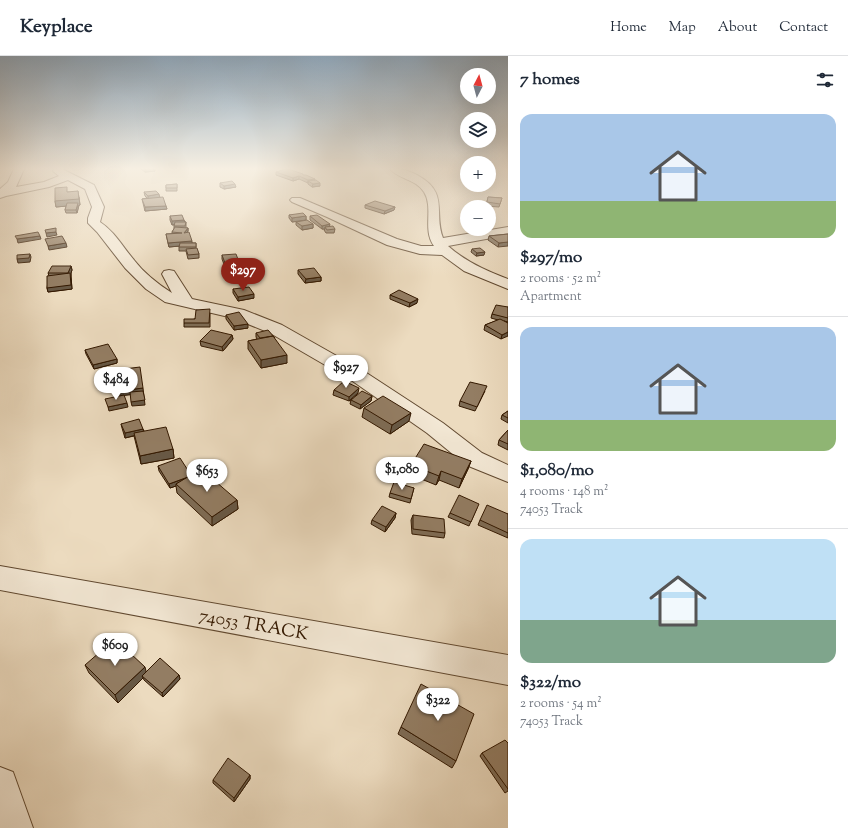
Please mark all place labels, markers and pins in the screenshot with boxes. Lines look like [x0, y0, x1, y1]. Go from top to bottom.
pin: $297 [219, 258, 267, 292]
pin: $927 [322, 355, 370, 389]
pin: $484 [92, 367, 140, 401]
pin: $1,080 [369, 457, 435, 491]
pin: $653 [183, 459, 231, 493]
pin: $609 [91, 633, 139, 667]
pin: $322 [414, 688, 462, 722]

